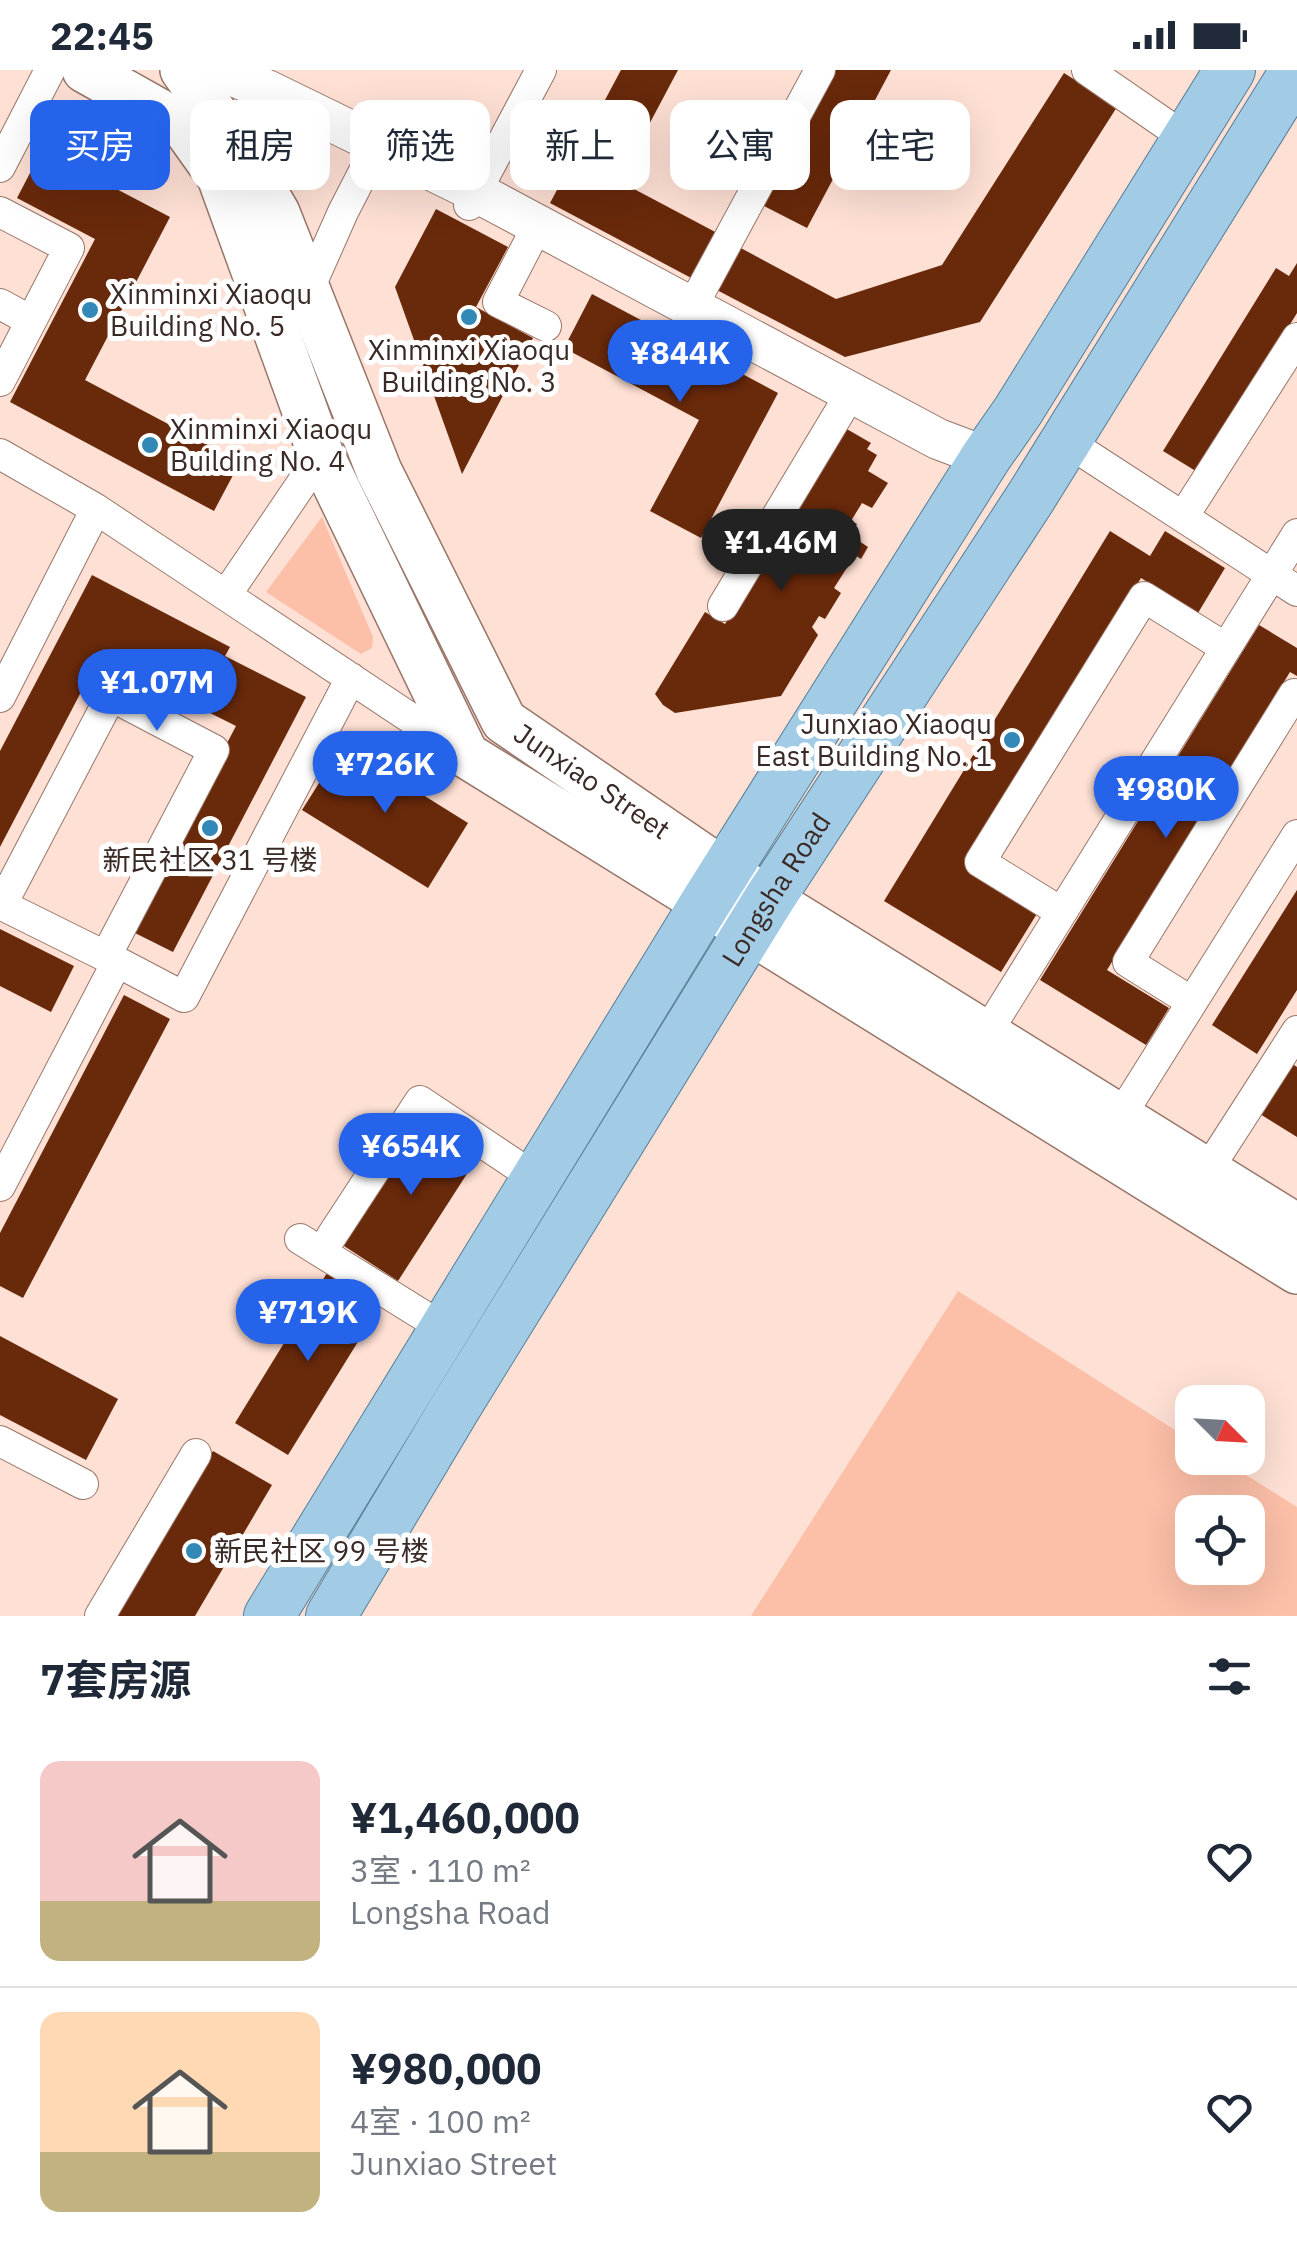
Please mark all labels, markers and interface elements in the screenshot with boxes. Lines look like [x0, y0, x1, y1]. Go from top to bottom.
text: 22:45 [50, 11, 154, 60]
chip: 买房 [30, 100, 170, 190]
chip: 租房 [190, 100, 330, 190]
chip: 筛选 [350, 100, 490, 190]
chip: 新上 [510, 100, 650, 190]
chip: 公寓 [670, 100, 810, 190]
chip: 住宅 [830, 100, 970, 190]
place label: Xinminxi Xiaoqu Building No. 5 [110, 275, 312, 344]
marker: Xinminxi Xiaoqu Building No. 5 [79, 299, 101, 321]
marker: Xinminxi Xiaoqu Building No. 3 [458, 306, 480, 328]
pin: ¥844K [610, 320, 750, 405]
place label: Xinminxi Xiaoqu Building No. 3 [368, 331, 570, 400]
text: ¥844K [630, 331, 730, 373]
place label: Xinminxi Xiaoqu Building No. 4 [170, 410, 372, 479]
marker: Xinminxi Xiaoqu Building No. 4 [139, 434, 161, 456]
pin: ¥1.46M [700, 509, 862, 594]
text: ¥1.46M [724, 520, 838, 562]
pin: ¥1.07M [76, 649, 238, 734]
text: ¥1.07M [100, 660, 214, 702]
place label: Junxiao Xiaoqu East Building No. 1 [756, 705, 992, 774]
street label: Junxiao Street [507, 714, 678, 847]
marker: Junxiao Xiaoqu East Building No. 1 [1001, 729, 1023, 751]
pin: ¥726K [315, 731, 455, 816]
text: ¥726K [335, 742, 435, 784]
pin: ¥980K [1096, 756, 1236, 841]
text: ¥980K [1116, 767, 1216, 809]
street label: Longsha Road [713, 805, 838, 973]
marker: 新民社区 31 号楼 [199, 817, 221, 839]
place label: 新民社区 31 号楼 [103, 841, 317, 878]
pin: ¥654K [341, 1113, 481, 1198]
text: ¥654K [361, 1124, 461, 1166]
pin: ¥719K [238, 1279, 378, 1364]
text: ¥719K [258, 1290, 358, 1332]
north arrow [1175, 1385, 1265, 1475]
map controls [1175, 1385, 1265, 1585]
button: locate [1175, 1495, 1265, 1585]
place label: 新民社区 99 号楼 [214, 1532, 429, 1569]
marker: 新民社区 99 号楼 [183, 1540, 205, 1562]
icon: filters [1202, 1649, 1257, 1704]
text: 7套房源 [40, 1652, 191, 1707]
text: ¥1,460,000 [350, 1790, 580, 1845]
icon: home [120, 1801, 240, 1921]
icon: heart [1202, 1834, 1257, 1889]
text: 3室 · 110 m² [350, 1849, 531, 1891]
text: Longsha Road [350, 1891, 551, 1933]
text: ¥980,000 [350, 2041, 542, 2096]
icon: home [120, 2052, 240, 2172]
icon: heart [1202, 2085, 1257, 2140]
text: 4室 · 100 m² [350, 2100, 531, 2142]
text: Junxiao Street [350, 2142, 557, 2184]

